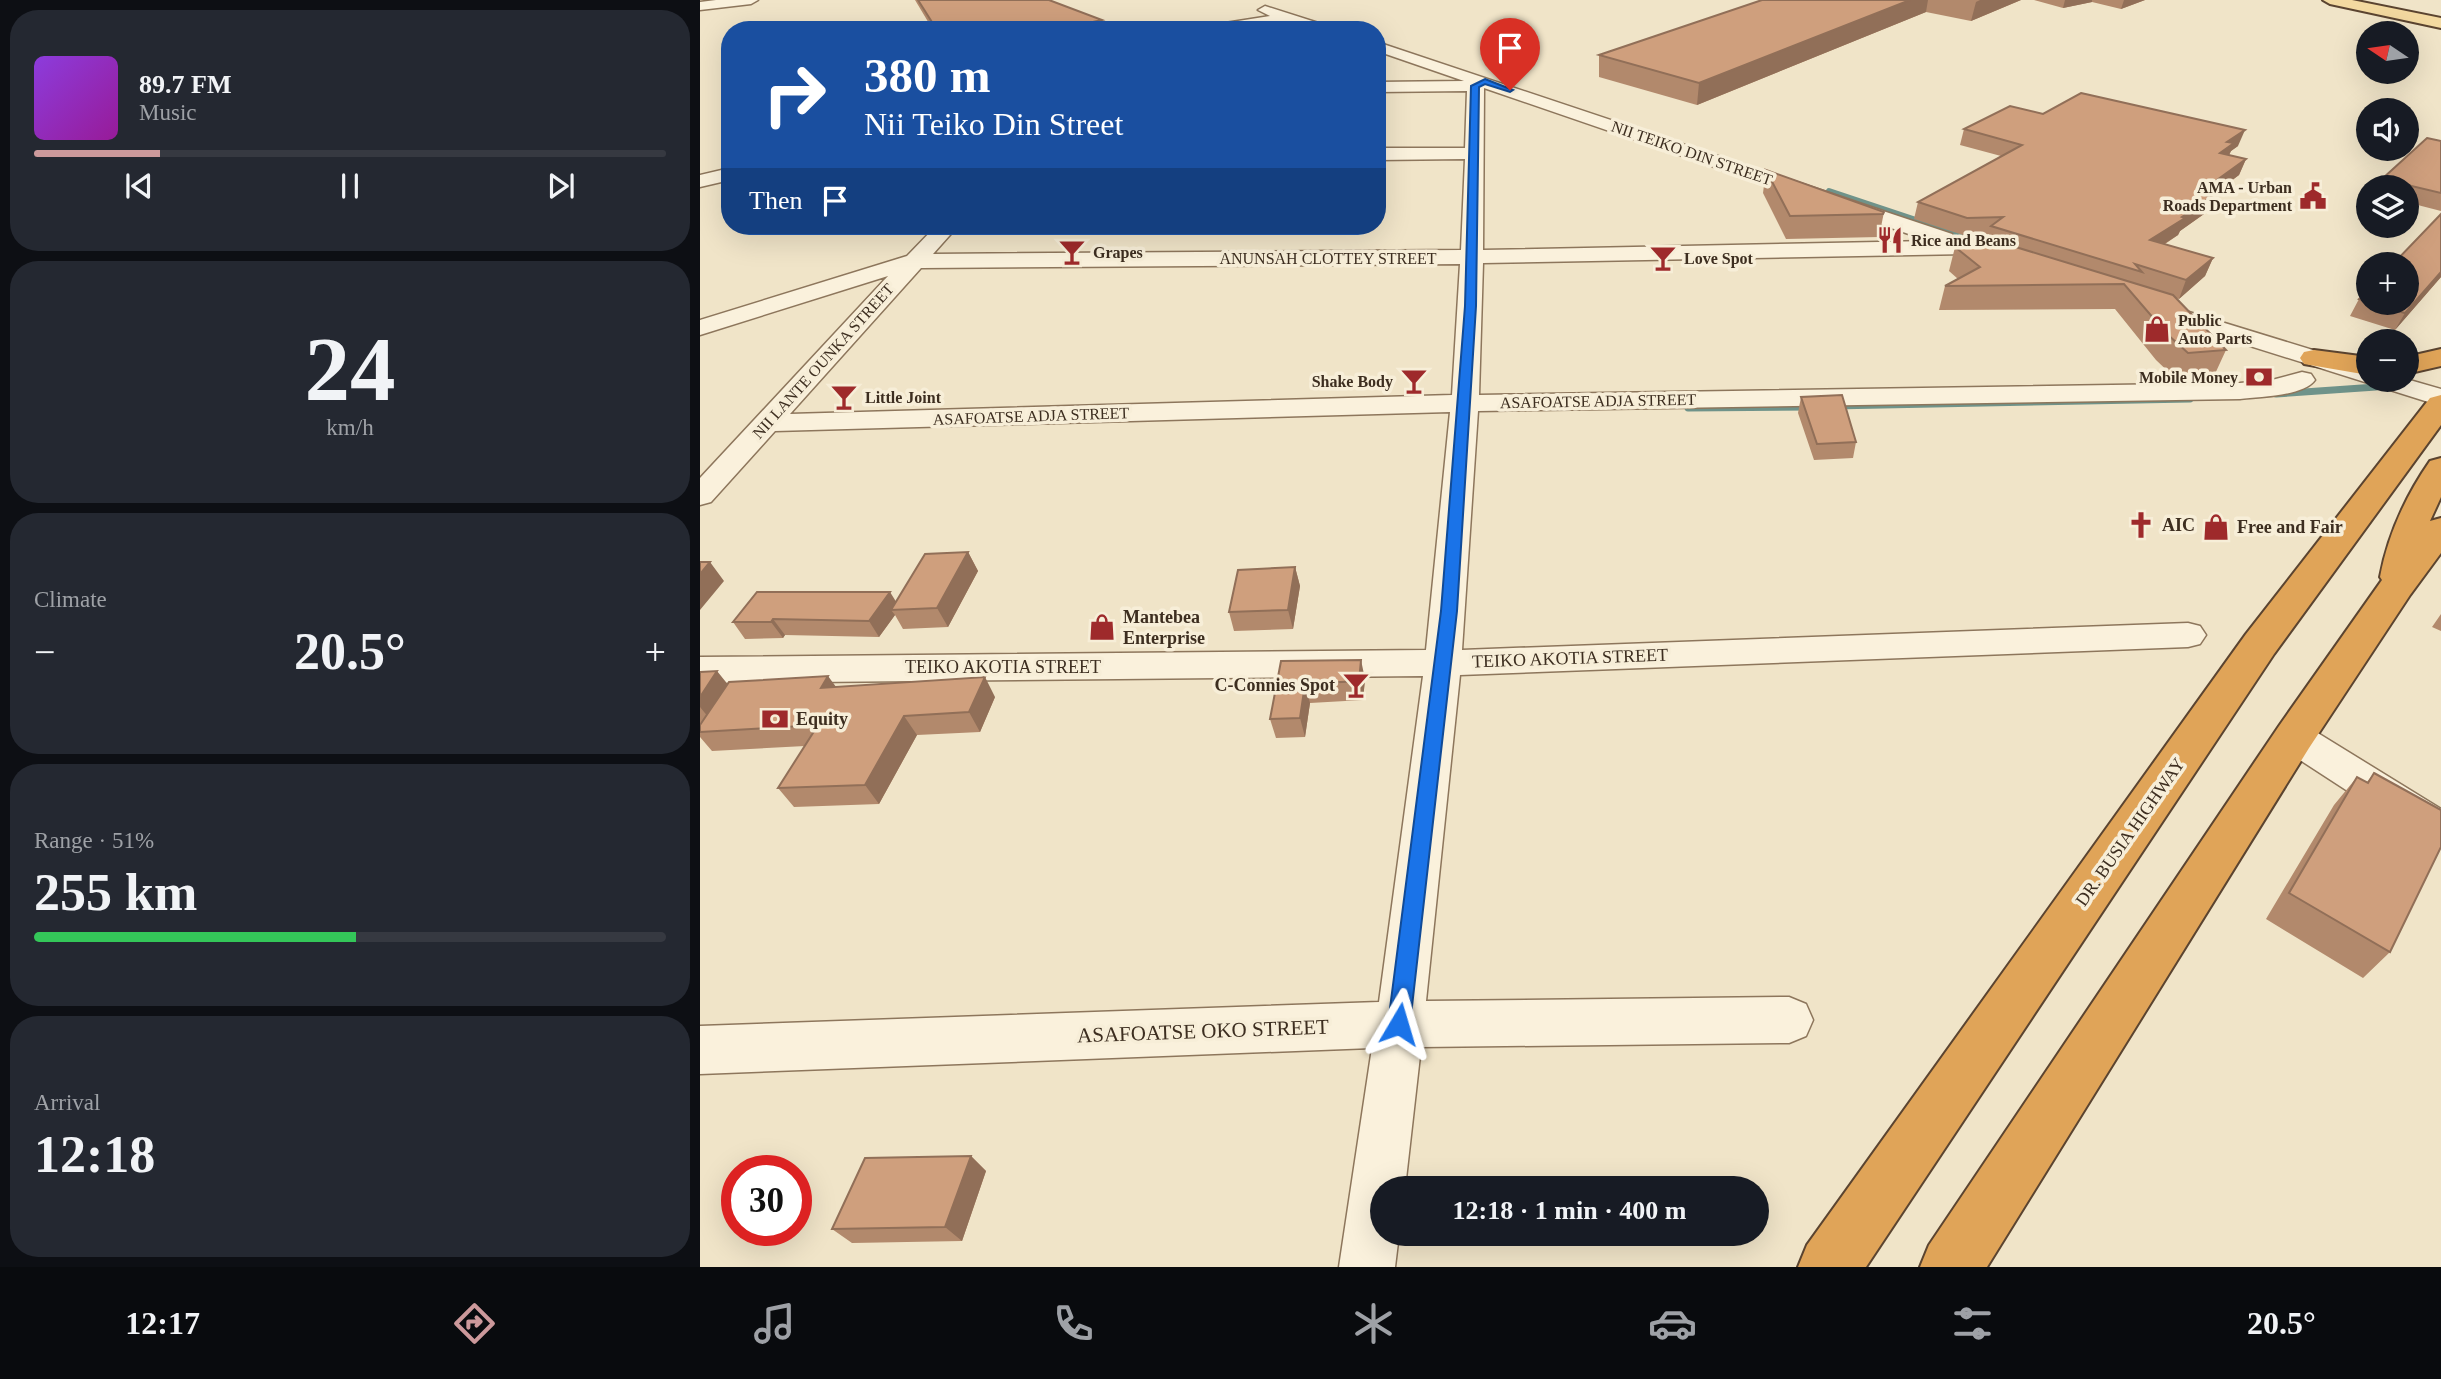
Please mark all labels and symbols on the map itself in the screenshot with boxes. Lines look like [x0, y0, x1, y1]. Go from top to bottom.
pin [1480, 18, 1540, 90]
north arrow [2356, 21, 2418, 84]
street label: NII TEIKO DIN STREET [1609, 117, 1775, 189]
place label: AMA - Urban Roads Department [2163, 179, 2293, 215]
public building icon: AMA - Urban Roads Department [2298, 181, 2328, 211]
restaurant icon: Rice and Beans [1875, 225, 1905, 255]
place label: Rice and Beans [1911, 232, 2016, 249]
bar icon: Grapes [1057, 237, 1087, 267]
bar icon: Love Spot [1648, 243, 1678, 273]
place label: Grapes [1093, 244, 1143, 262]
street label: ANUNSAH CLOTTEY STREET [1219, 250, 1437, 267]
place label: Love Spot [1684, 250, 1754, 268]
street label: NII LANTE OUNKA STREET [749, 280, 897, 442]
place label: Public Auto Parts [2178, 312, 2252, 347]
shop icon: Public Auto Parts [2142, 314, 2172, 344]
bank icon: Mobile Money [2244, 362, 2274, 392]
bar icon: Shake Body [1399, 366, 1429, 396]
place label: Mobile Money [2139, 369, 2238, 387]
place label: Shake Body [1312, 373, 1393, 391]
bar icon: Little Joint [829, 382, 859, 412]
place label: Little Joint [865, 389, 942, 406]
street label: ASAFOATSE ADJA STREET [1500, 391, 1697, 411]
street label: ASAFOATSE ADJA STREET [933, 404, 1130, 428]
church icon: AIC [2126, 510, 2156, 540]
shop icon: Free and Fair [2201, 512, 2231, 542]
place label: AIC [2162, 515, 2195, 535]
place label: Free and Fair [2237, 517, 2343, 537]
place label: Mantebea Enterprise [1123, 607, 1205, 648]
shop icon: Mantebea Enterprise [1087, 612, 1117, 642]
street label: TEIKO AKOTIA STREET [1472, 645, 1668, 671]
street label: TEIKO AKOTIA STREET [905, 657, 1101, 677]
bar icon: C-Connies Spot [1341, 670, 1371, 700]
place label: C-Connies Spot [1214, 675, 1335, 695]
bank icon: Equity [760, 704, 790, 734]
place label: Equity [796, 709, 848, 729]
street label: DR. BUSIA HIGHWAY [2071, 754, 2189, 910]
position arrow [1362, 987, 1436, 1061]
street label: ASAFOATSE OKO STREET [1077, 1015, 1330, 1047]
speed limit sign: 30 [721, 1155, 812, 1246]

